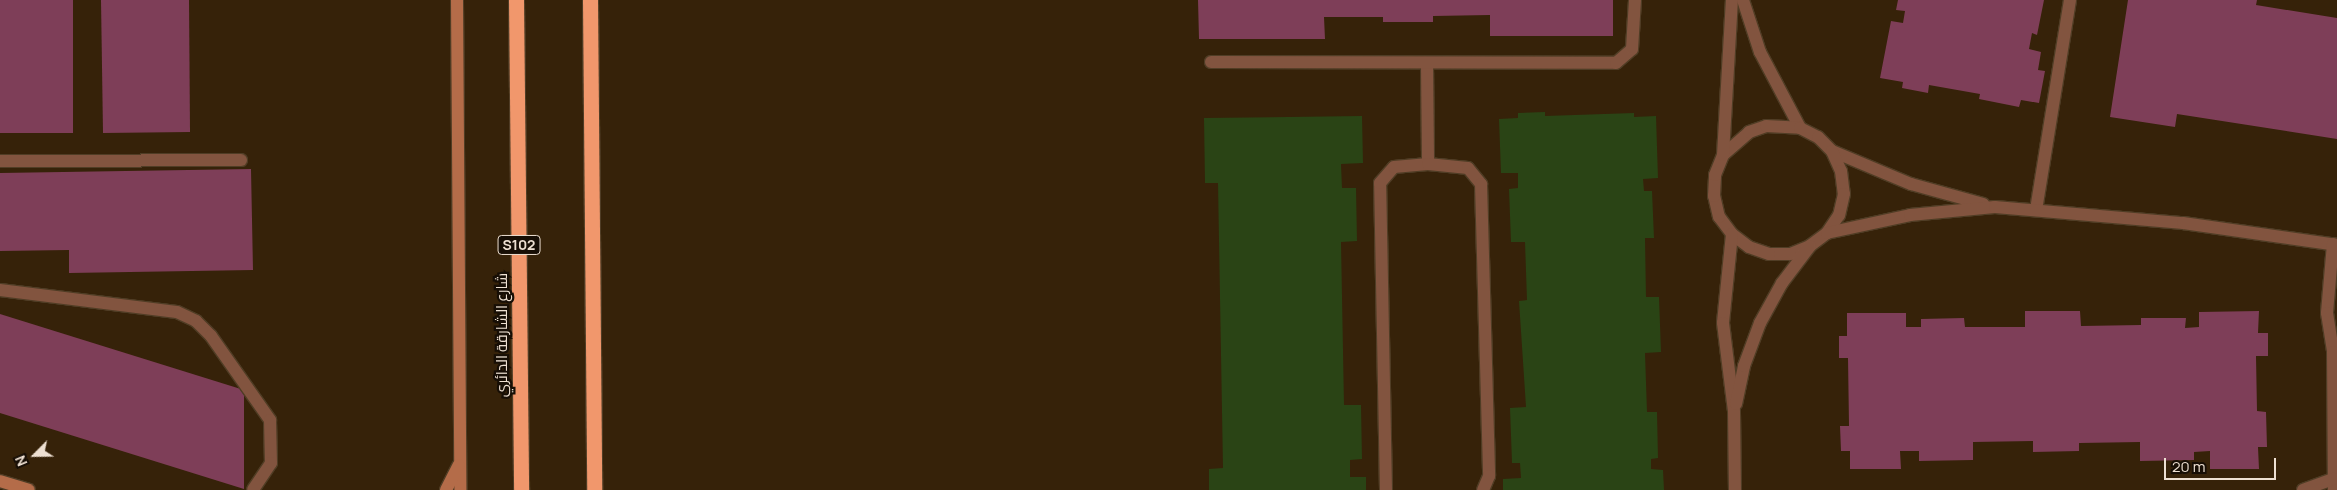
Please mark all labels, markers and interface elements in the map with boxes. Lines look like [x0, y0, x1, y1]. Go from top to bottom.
road number: S102 [496, 234, 542, 256]
street label: شارع الشارقة الدائري [493, 273, 511, 397]
north arrow [10, 430, 60, 480]
scale bar [2167, 448, 2280, 480]
text: N [10, 453, 31, 469]
text: 20 m [2172, 456, 2205, 477]

